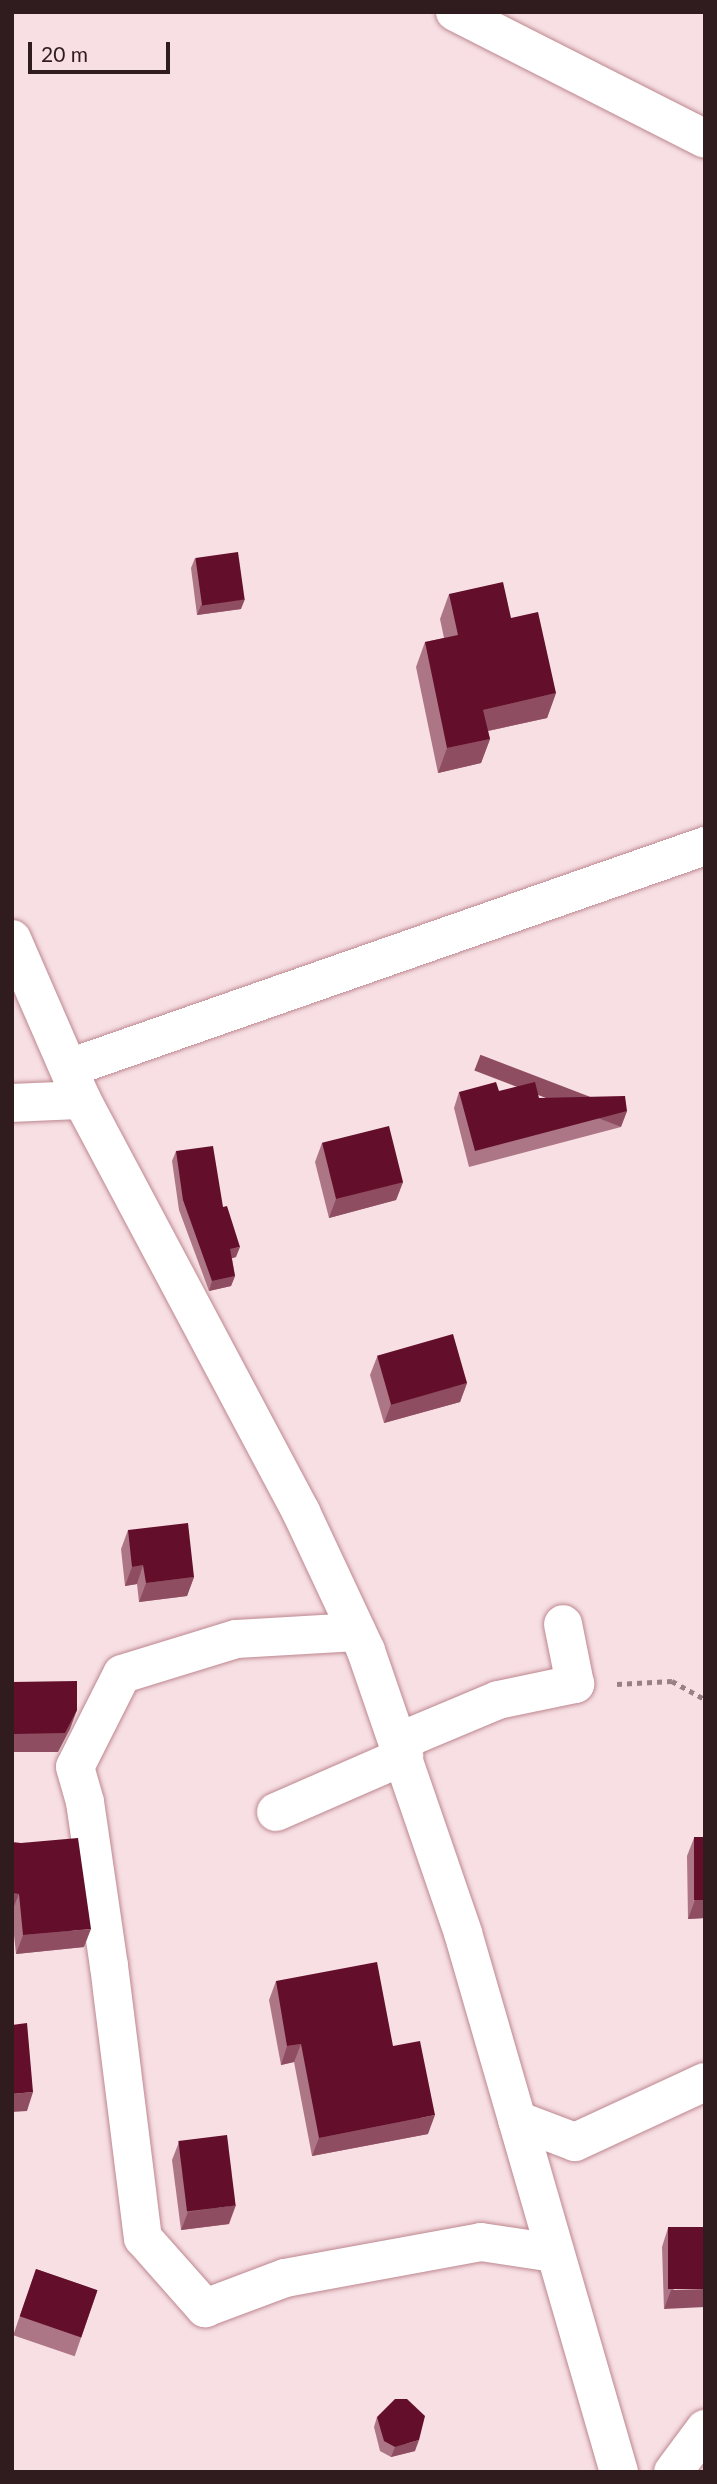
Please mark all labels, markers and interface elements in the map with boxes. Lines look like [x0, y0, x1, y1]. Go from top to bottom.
scale bar [32, 28, 173, 72]
text: 20 m [41, 41, 88, 66]

